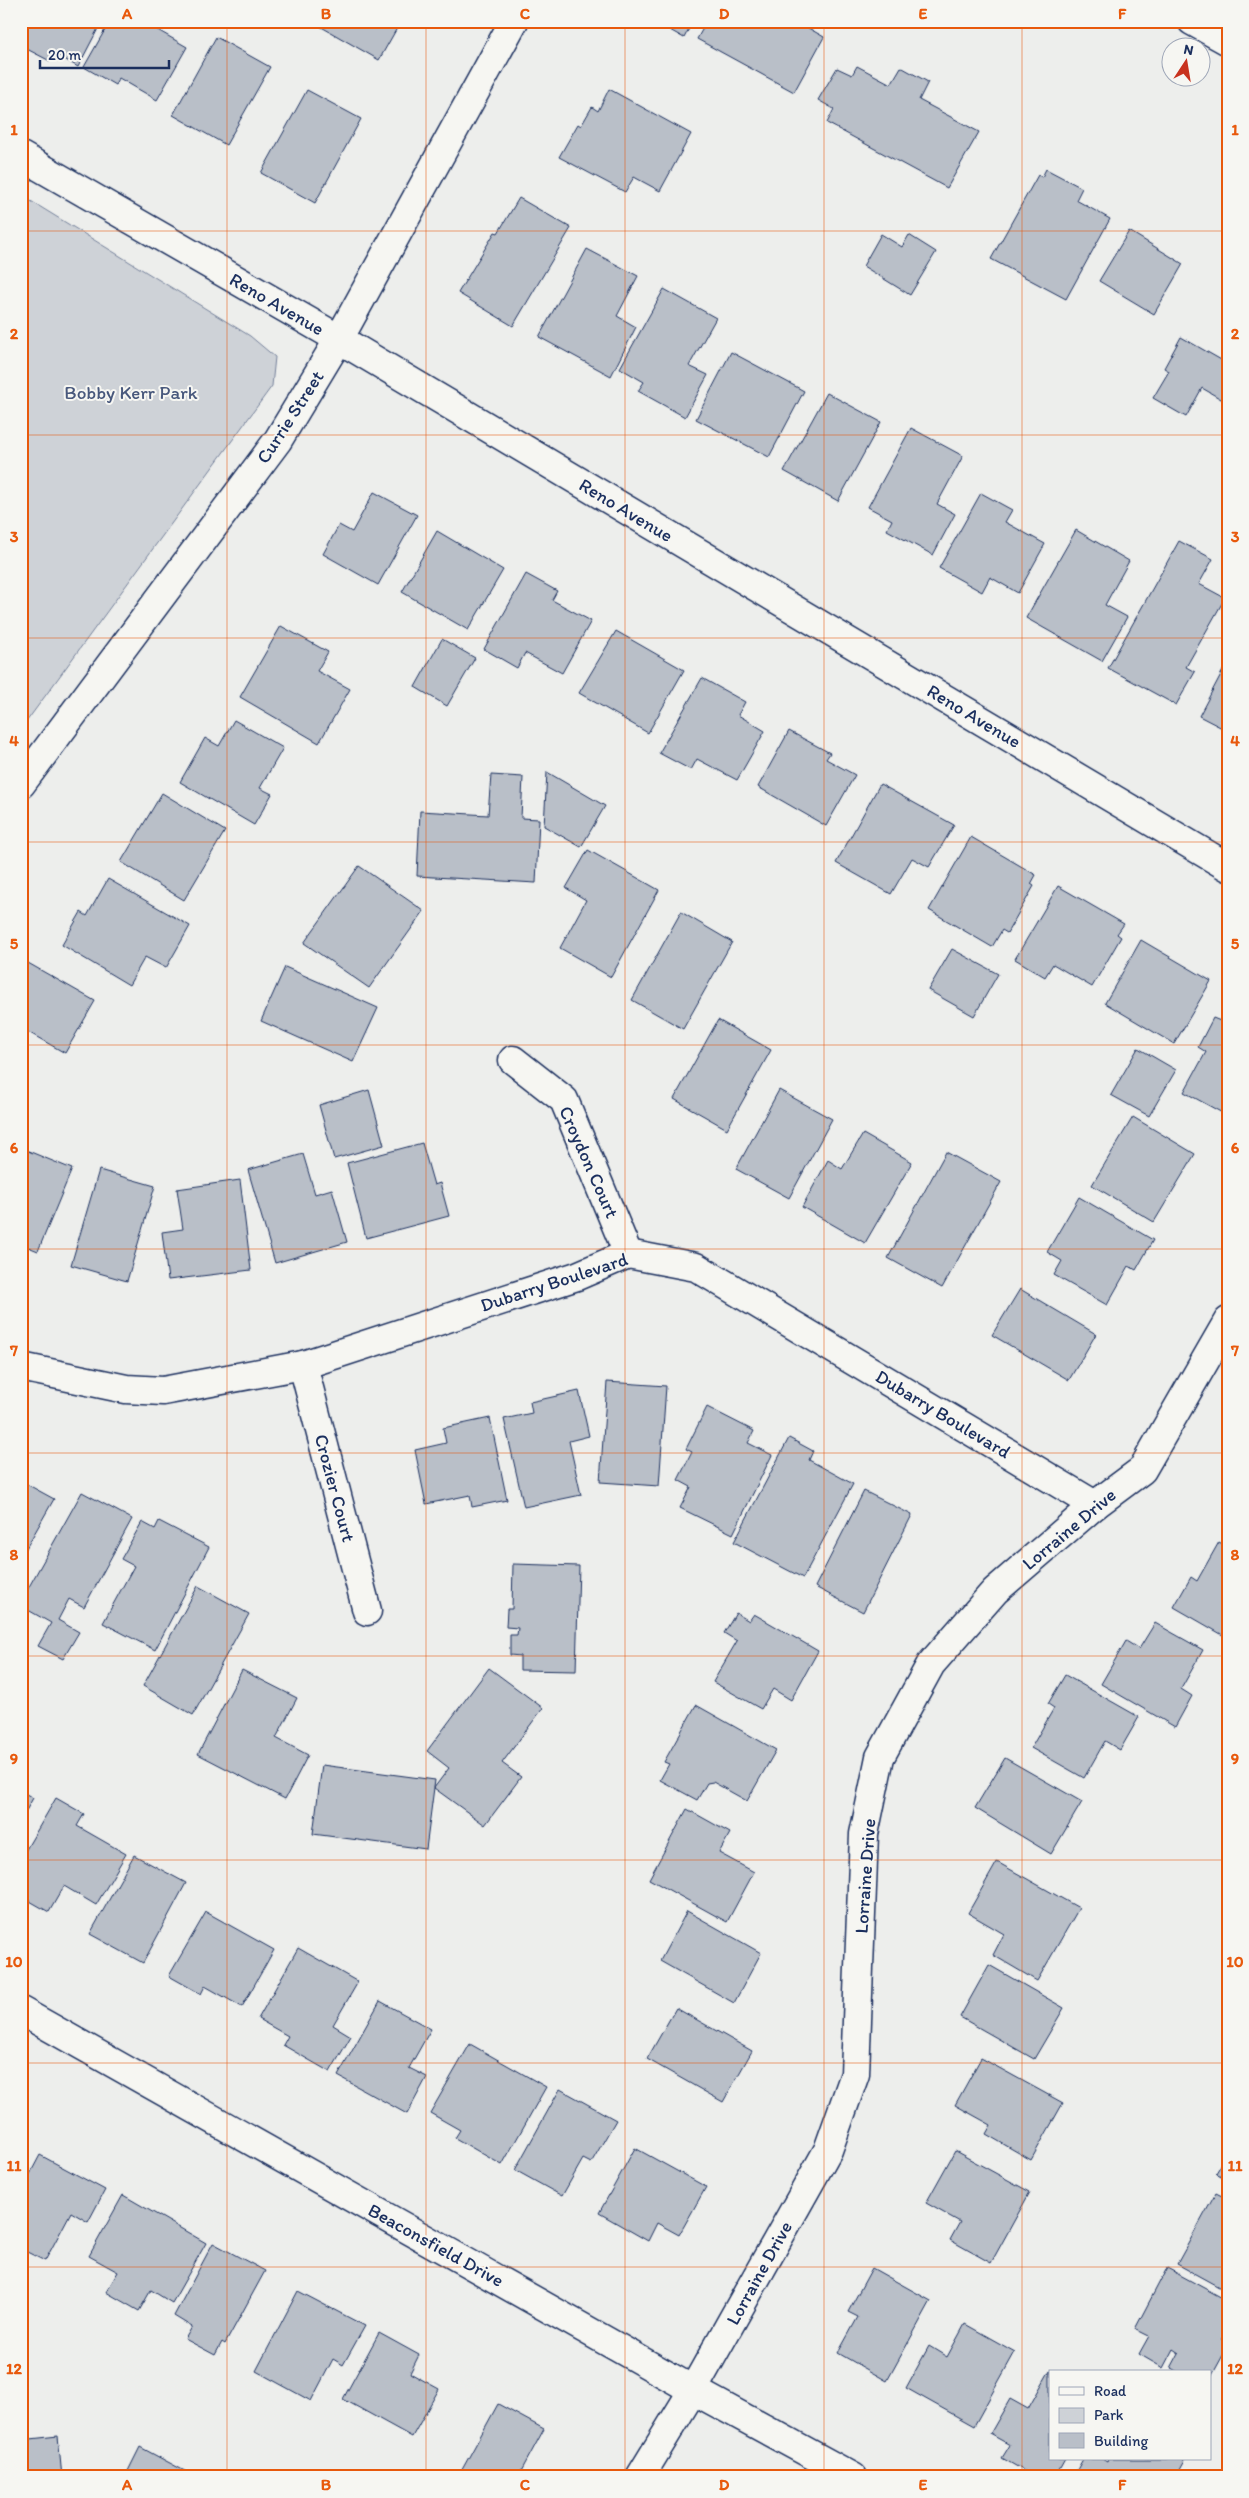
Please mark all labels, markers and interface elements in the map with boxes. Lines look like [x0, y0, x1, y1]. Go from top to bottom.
text: A [121, 4, 133, 23]
text: B [321, 4, 332, 23]
text: C [520, 4, 531, 23]
text: D [719, 4, 730, 23]
text: E [919, 4, 928, 23]
text: F [1118, 4, 1127, 23]
scale bar [40, 38, 169, 70]
north arrow [1162, 38, 1212, 88]
text: N [1182, 40, 1195, 59]
text: 20 m [48, 46, 82, 64]
text: 1 [10, 120, 18, 139]
text: 1 [1231, 120, 1239, 139]
street label: Reno Avenue [226, 268, 328, 340]
text: 2 [10, 324, 19, 343]
text: 2 [1231, 324, 1240, 343]
street label: Currie Street [251, 366, 329, 468]
park label: Bobby Kerr Park [64, 381, 198, 404]
street label: Reno Avenue [575, 473, 677, 547]
text: 3 [10, 527, 19, 546]
text: 3 [1231, 527, 1240, 546]
street label: Reno Avenue [923, 679, 1025, 753]
text: 4 [9, 731, 19, 750]
text: 4 [1230, 731, 1240, 750]
text: 5 [10, 934, 19, 953]
text: 5 [1231, 934, 1240, 953]
street label: Croydon Court [554, 1103, 624, 1221]
text: 6 [10, 1138, 19, 1157]
text: 6 [1231, 1138, 1240, 1157]
street label: Dubarry Boulevard [477, 1247, 631, 1317]
text: 7 [9, 1341, 18, 1360]
text: 7 [1230, 1341, 1239, 1360]
street label: Dubarry Boulevard [871, 1365, 1015, 1463]
street label: Crozier Court [310, 1432, 360, 1544]
street label: Lorraine Drive [1017, 1483, 1121, 1575]
text: 8 [10, 1545, 19, 1564]
text: 8 [1231, 1545, 1240, 1564]
text: 9 [10, 1749, 18, 1768]
text: 9 [1231, 1749, 1239, 1768]
street label: Lorraine Drive [850, 1818, 880, 1934]
text: 10 [5, 1952, 23, 1971]
text: 10 [1226, 1952, 1244, 1971]
text: 11 [7, 2156, 22, 2175]
text: 11 [1228, 2156, 1243, 2175]
street label: Beaconsfield Drive [364, 2198, 508, 2292]
street label: Lorraine Drive [721, 2217, 797, 2329]
text: 12 [6, 2359, 23, 2378]
text: 12 [1227, 2359, 1244, 2378]
legend [1049, 2370, 1212, 2460]
text: Road [1094, 2382, 1127, 2400]
text: Park [1094, 2406, 1124, 2424]
text: Building [1094, 2432, 1148, 2450]
text: A [121, 2475, 133, 2494]
text: B [321, 2475, 332, 2494]
text: C [520, 2475, 531, 2494]
text: D [719, 2475, 730, 2494]
text: E [919, 2475, 928, 2494]
text: F [1118, 2475, 1127, 2494]

